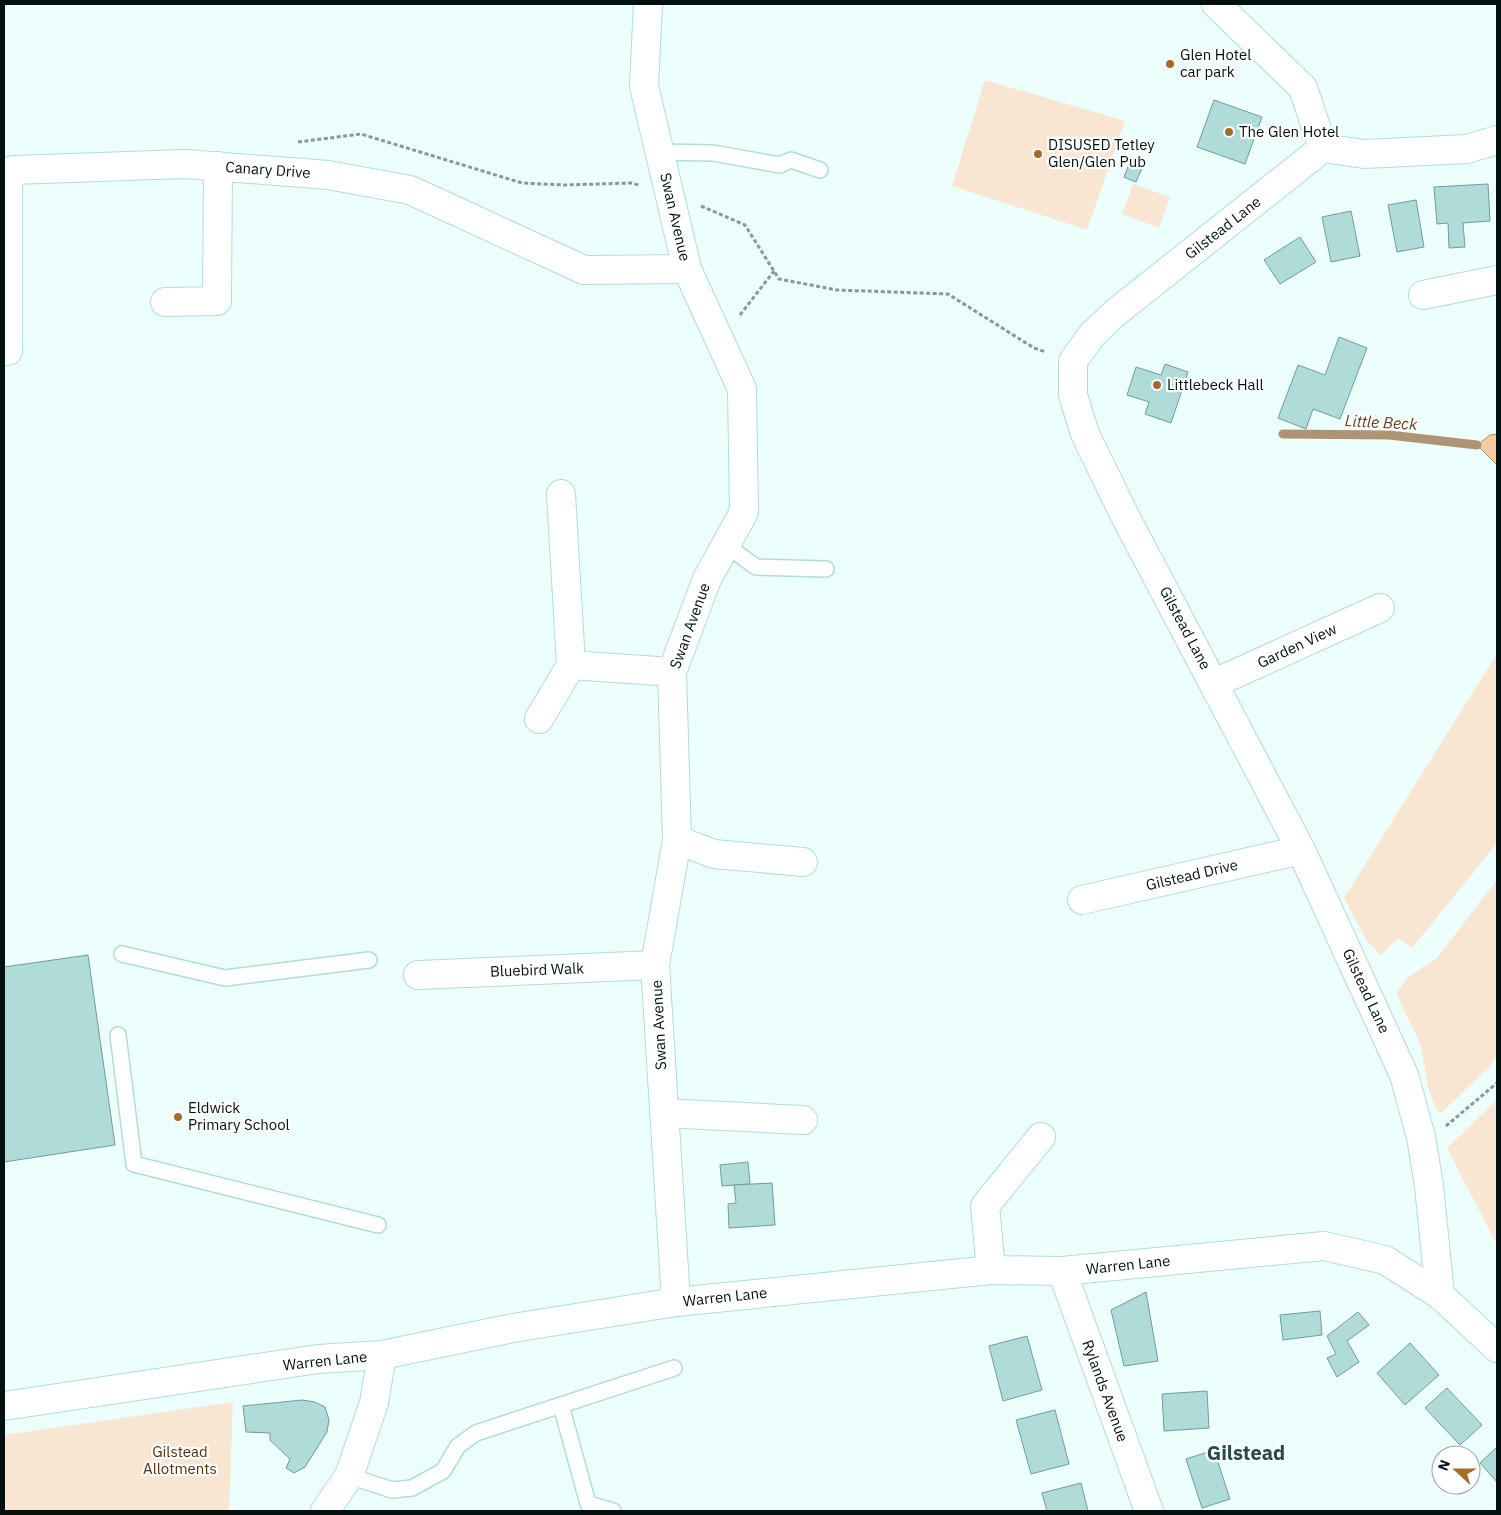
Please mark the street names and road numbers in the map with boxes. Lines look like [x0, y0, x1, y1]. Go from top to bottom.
street label: Canary Drive [225, 157, 311, 182]
street label: Swan Avenue [656, 171, 695, 263]
street label: Gilstead Lane [1181, 192, 1265, 263]
street label: Swan Avenue [665, 580, 714, 671]
street label: Gilstead Lane [1156, 583, 1215, 673]
street label: Garden View [1254, 619, 1340, 672]
street label: Gilstead Drive [1144, 855, 1240, 894]
street label: Gilstead Lane [1339, 945, 1394, 1036]
street label: Bluebird Walk [490, 958, 584, 981]
street label: Swan Avenue [647, 979, 670, 1071]
street label: Warren Lane [1085, 1251, 1171, 1278]
street label: Warren Lane [682, 1283, 768, 1310]
street label: Rylands Avenue [1078, 1337, 1133, 1444]
street label: Warren Lane [282, 1347, 368, 1374]

